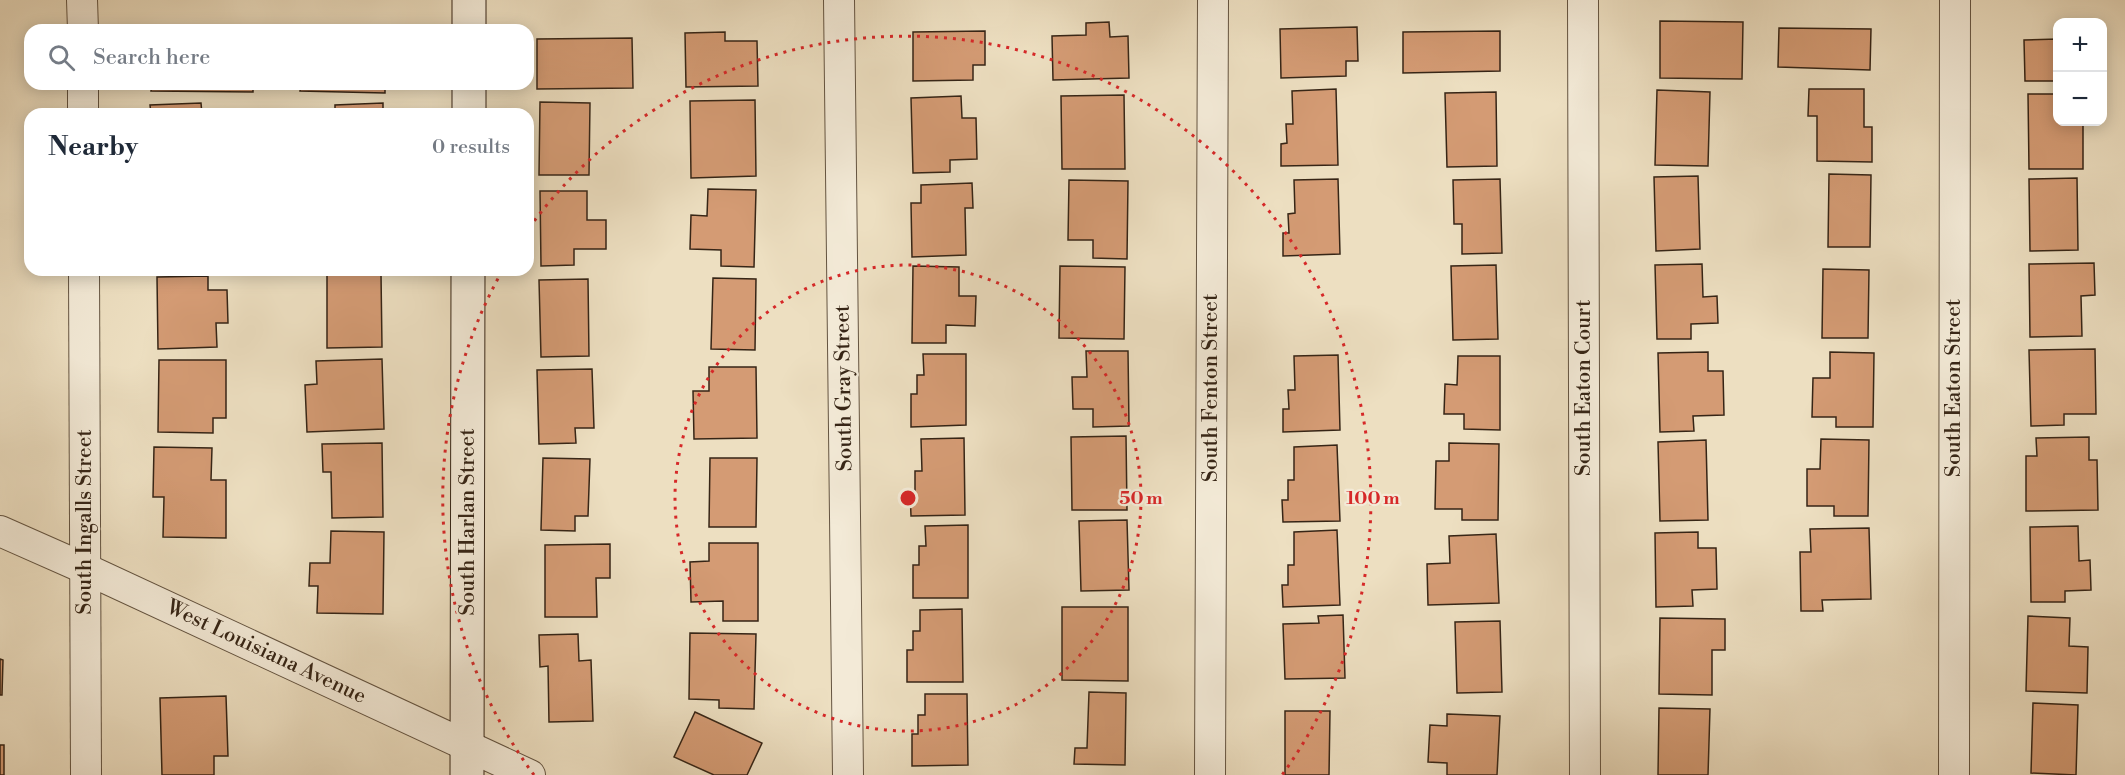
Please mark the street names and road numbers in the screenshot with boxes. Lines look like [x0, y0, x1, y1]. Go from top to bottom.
street label: South Fenton Street [1198, 293, 1224, 482]
street label: South Eaton Street [1941, 298, 1967, 477]
street label: South Eaton Court [1571, 299, 1597, 476]
street label: South Gray Street [830, 304, 858, 472]
street label: South Harlan Street [455, 428, 481, 616]
street label: South Ingalls Street [72, 429, 98, 615]
street label: West Louisiana Avenue [161, 594, 370, 710]

